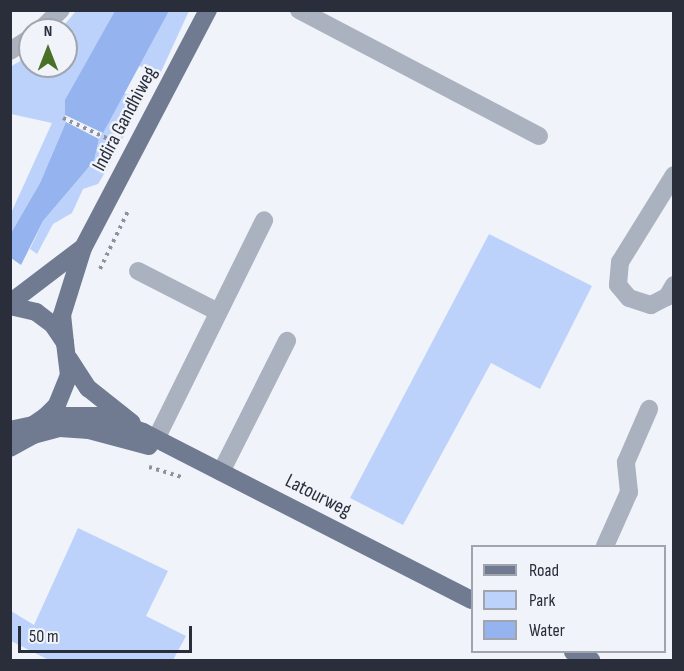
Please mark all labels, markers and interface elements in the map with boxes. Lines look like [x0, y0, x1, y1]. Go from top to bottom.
north arrow [18, 18, 78, 78]
text: N [44, 22, 52, 41]
street label: Indira Gandhiweg [87, 63, 163, 175]
street label: Latourweg [281, 469, 355, 523]
legend [471, 545, 666, 653]
text: Road [529, 560, 559, 581]
text: Park [529, 590, 555, 611]
scale bar [21, 614, 195, 652]
text: Water [529, 620, 565, 641]
text: 50 m [29, 626, 59, 647]

